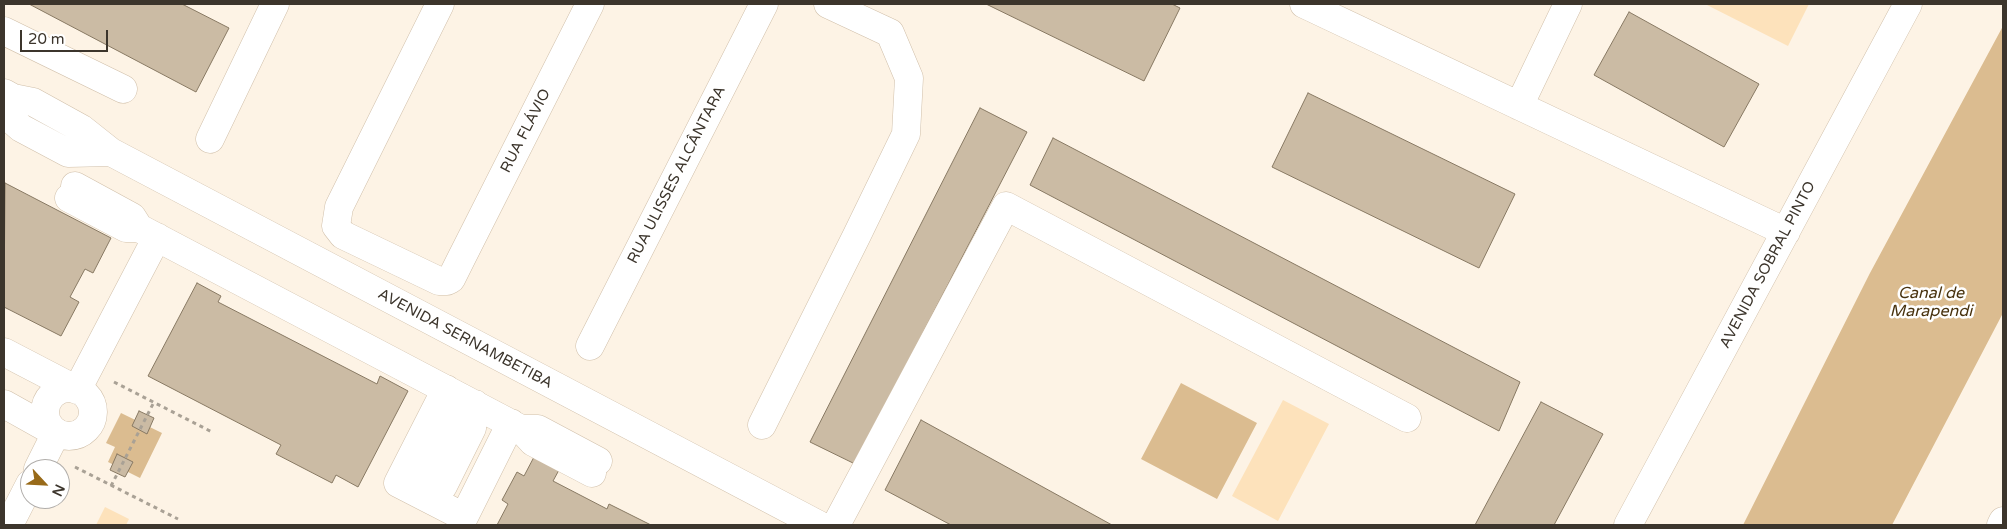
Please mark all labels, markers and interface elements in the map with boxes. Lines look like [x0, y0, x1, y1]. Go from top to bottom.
scale bar [22, 20, 110, 52]
text: 20 m [28, 30, 65, 48]
street label: RUA ULISSES ALCÂNTARA [624, 83, 730, 267]
street label: RUA FLÁVIO [497, 86, 555, 176]
street label: AVENIDA SOBRAL PINTO [1716, 178, 1820, 352]
water label: Canal de Marapendi [1890, 284, 1972, 322]
street label: AVENIDA SERNAMBETIBA [375, 285, 555, 393]
north arrow [20, 459, 70, 509]
text: N [48, 481, 68, 499]

